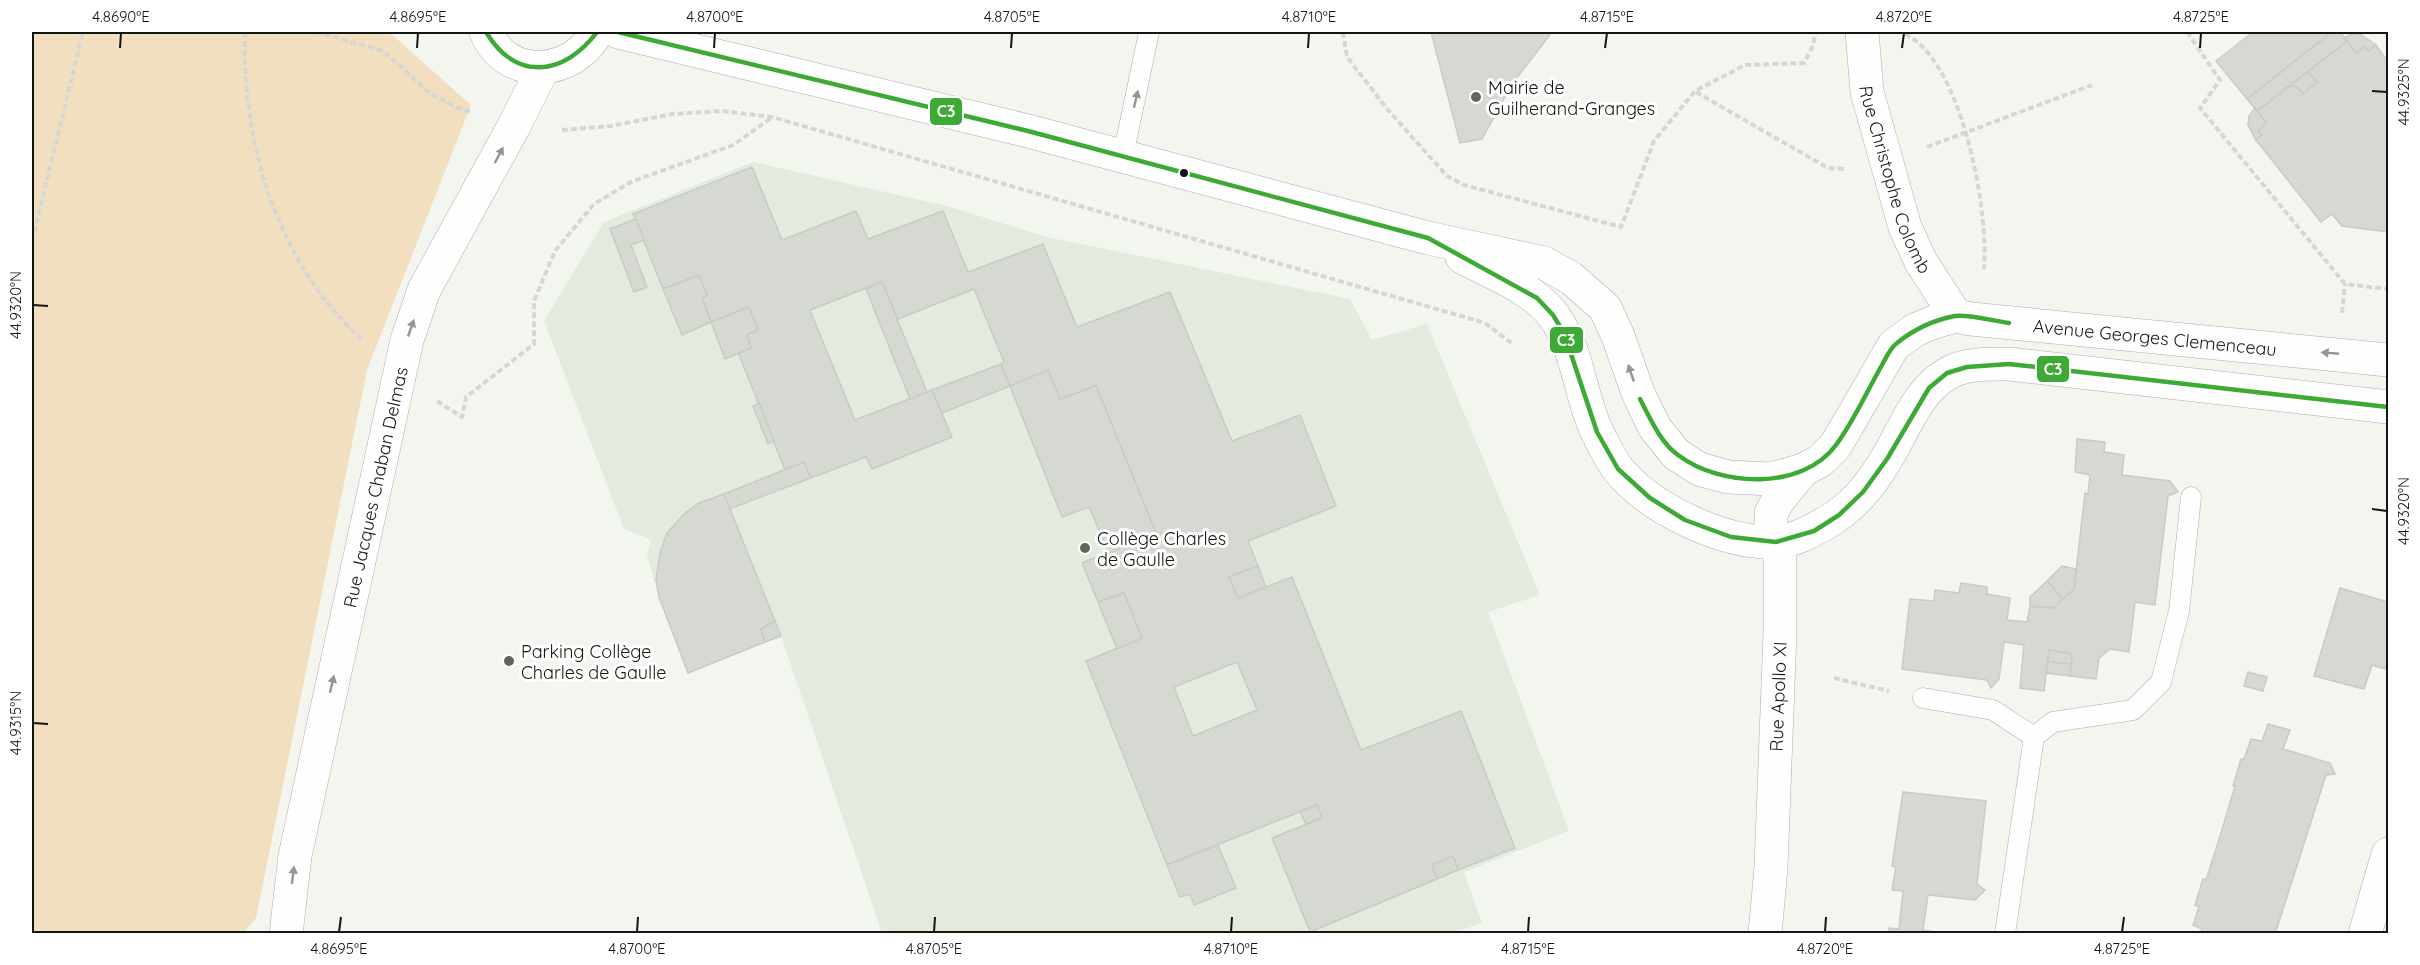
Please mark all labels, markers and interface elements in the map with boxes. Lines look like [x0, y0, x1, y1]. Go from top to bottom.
text: 4.8690°E [92, 7, 150, 26]
text: 4.8695°E [390, 7, 446, 26]
text: 4.8700°E [686, 7, 744, 26]
text: 4.8705°E [984, 7, 1040, 26]
text: 4.8710°E [1282, 7, 1336, 26]
text: 4.8715°E [1580, 7, 1634, 26]
text: 4.8720°E [1876, 7, 1932, 26]
text: 4.8725°E [2173, 7, 2229, 26]
text: 44.9325°N [2394, 58, 2413, 126]
place label: Mairie de Guilherand-Granges [1488, 76, 1655, 120]
street label: Rue Christophe Colomb [1855, 85, 1937, 278]
one-way arrow [1131, 90, 1141, 108]
marker: Mairie de Guilherand-Granges [1469, 90, 1483, 104]
line badge: C3 [929, 97, 963, 126]
text: C3 [937, 101, 955, 121]
one-way arrow [494, 146, 504, 163]
unlabelled marker [1178, 167, 1190, 179]
text: 44.9320°N [6, 271, 25, 339]
street label: Avenue Georges Clemenceau [2032, 314, 2278, 360]
one-way arrow [407, 319, 416, 337]
line badge: C3 [1549, 326, 1584, 354]
text: C3 [1557, 330, 1575, 350]
one-way arrow [2321, 348, 2340, 358]
line badge: C3 [2036, 355, 2070, 383]
text: C3 [2044, 359, 2062, 379]
one-way arrow [1625, 364, 1635, 382]
street label: Rue Jacques Chaban Delmas [338, 365, 412, 610]
text: 44.9320°N [2394, 477, 2413, 545]
place label: Collège Charles de Gaulle [1097, 527, 1226, 571]
marker: Collège Charles de Gaulle [1078, 541, 1092, 555]
place label: Parking Collège Charles de Gaulle [521, 640, 666, 684]
street label: Rue Apollo XI [1764, 641, 1791, 752]
marker: Parking Collège Charles de Gaulle [502, 654, 516, 668]
one-way arrow [328, 675, 337, 694]
text: 44.9315°N [6, 691, 25, 755]
one-way arrow [288, 866, 298, 885]
text: 4.8695°E [311, 939, 367, 958]
text: 4.8700°E [608, 939, 666, 958]
text: 4.8705°E [906, 939, 962, 958]
text: 4.8710°E [1204, 939, 1258, 958]
text: 4.8715°E [1501, 939, 1555, 958]
text: 4.8720°E [1797, 939, 1853, 958]
text: 4.8725°E [2094, 939, 2150, 958]

